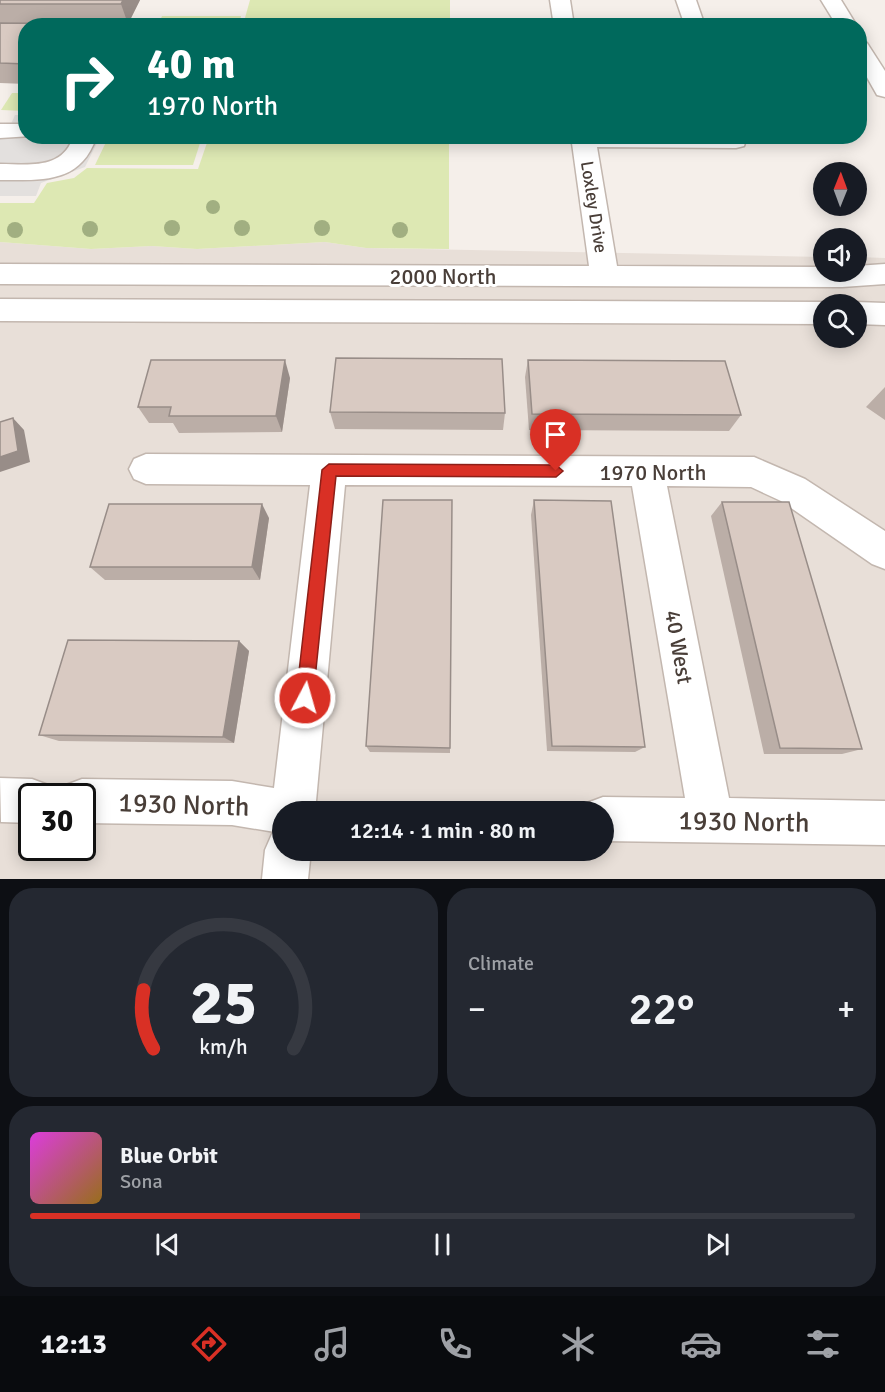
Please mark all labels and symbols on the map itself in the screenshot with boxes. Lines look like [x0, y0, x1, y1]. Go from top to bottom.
street label: Loxley Drive [576, 159, 612, 255]
north arrow [813, 162, 867, 216]
street label: 2000 North [390, 263, 496, 290]
pin [530, 409, 581, 471]
street label: 1970 North [600, 459, 706, 486]
street label: 40 West [659, 608, 699, 686]
position arrow [273, 666, 337, 730]
speed limit sign: 30 [18, 783, 96, 861]
street label: 1930 North [118, 786, 250, 824]
street label: 1930 North [678, 804, 810, 840]

